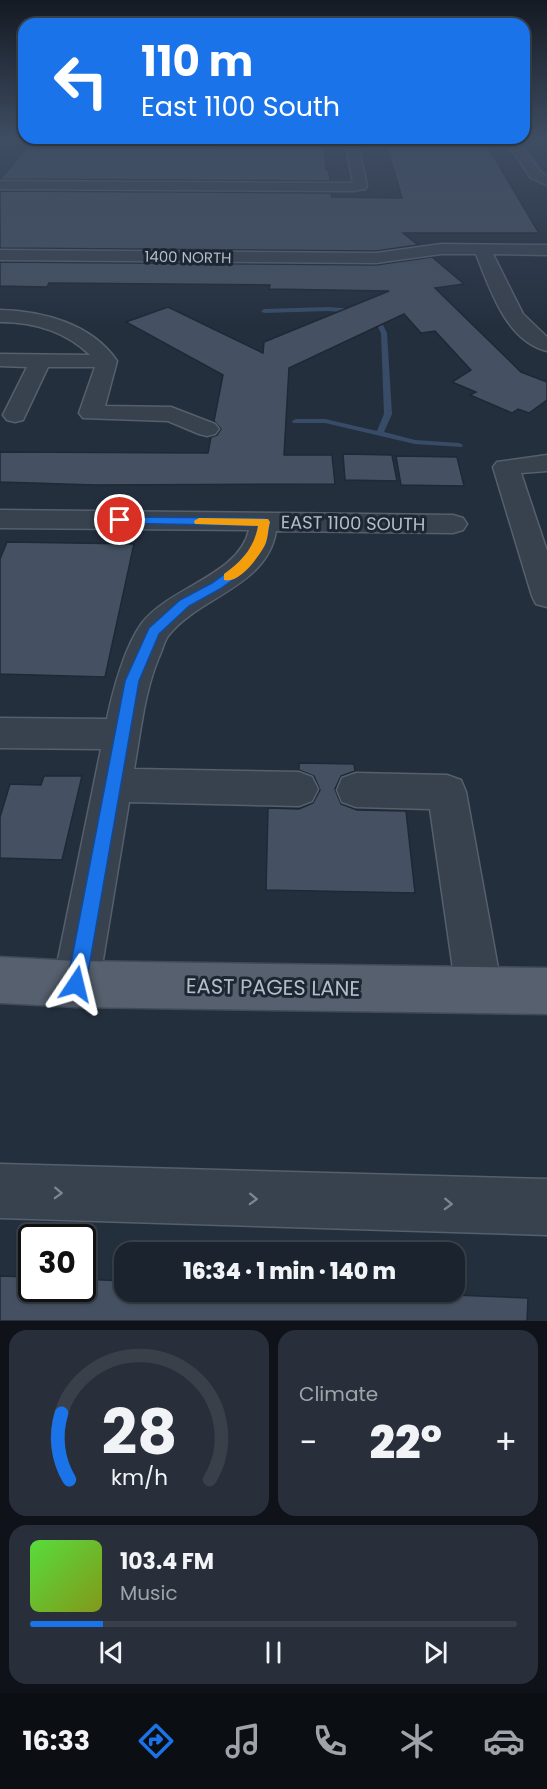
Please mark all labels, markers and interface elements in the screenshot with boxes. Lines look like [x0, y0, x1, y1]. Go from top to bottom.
text: 110 m [141, 32, 253, 91]
icon: left [42, 42, 120, 120]
text: East 1100 South [141, 88, 340, 125]
street label: 1400 NORTH [144, 246, 232, 268]
pin [94, 494, 145, 545]
icon: arrive [103, 503, 136, 536]
street label: EAST 1100 SOUTH [281, 509, 425, 537]
position arrow [44, 952, 108, 1016]
street label: EAST PAGES LANE [186, 971, 360, 1003]
one-way arrow [54, 1187, 63, 1199]
one-way arrow [249, 1192, 258, 1205]
one-way arrow [444, 1198, 453, 1211]
speed limit sign: 30 [18, 1224, 96, 1302]
text: 16:34 · 1 min · 140 m [183, 1256, 396, 1287]
text: Climate [299, 1380, 378, 1408]
text: 28 [101, 1388, 177, 1476]
text: 22° [369, 1411, 442, 1474]
text: − [299, 1419, 317, 1466]
text: + [494, 1419, 517, 1466]
text: km/h [110, 1462, 168, 1493]
text: 103.4 FM [120, 1546, 214, 1577]
text: Music [120, 1579, 178, 1607]
icon: previous [95, 1636, 128, 1669]
icon: pause [257, 1636, 290, 1669]
icon: next [419, 1636, 452, 1669]
icon: directions [135, 1720, 177, 1762]
icon: music [222, 1720, 264, 1762]
icon: phone [309, 1720, 351, 1762]
icon: climate [396, 1720, 438, 1762]
icon: car [483, 1720, 525, 1762]
text: 16:33 [22, 1722, 90, 1759]

